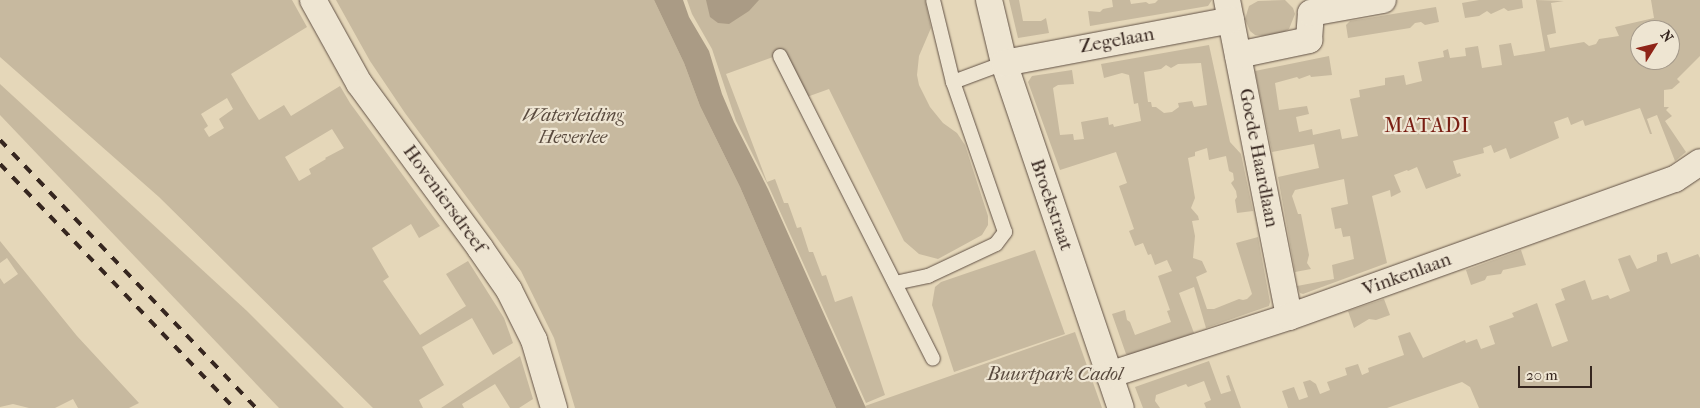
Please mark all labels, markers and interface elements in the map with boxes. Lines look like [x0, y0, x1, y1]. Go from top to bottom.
north arrow [1630, 20, 1680, 70]
street label: Zegelaan [1078, 23, 1156, 59]
text: N [1657, 27, 1677, 46]
street label: Goede Haardlaan [1233, 87, 1283, 229]
park label: Waterleiding Heverlee [522, 105, 624, 149]
district label: MATADI [1383, 113, 1471, 137]
street label: Hoveniersdreef [397, 141, 491, 257]
street label: Broekstraat [1025, 156, 1077, 254]
street label: Vinkenlaan [1360, 248, 1454, 302]
scale bar [1520, 356, 1594, 388]
park label: Buurtpark Cadol [987, 364, 1123, 386]
text: 20 m [1526, 366, 1558, 384]

